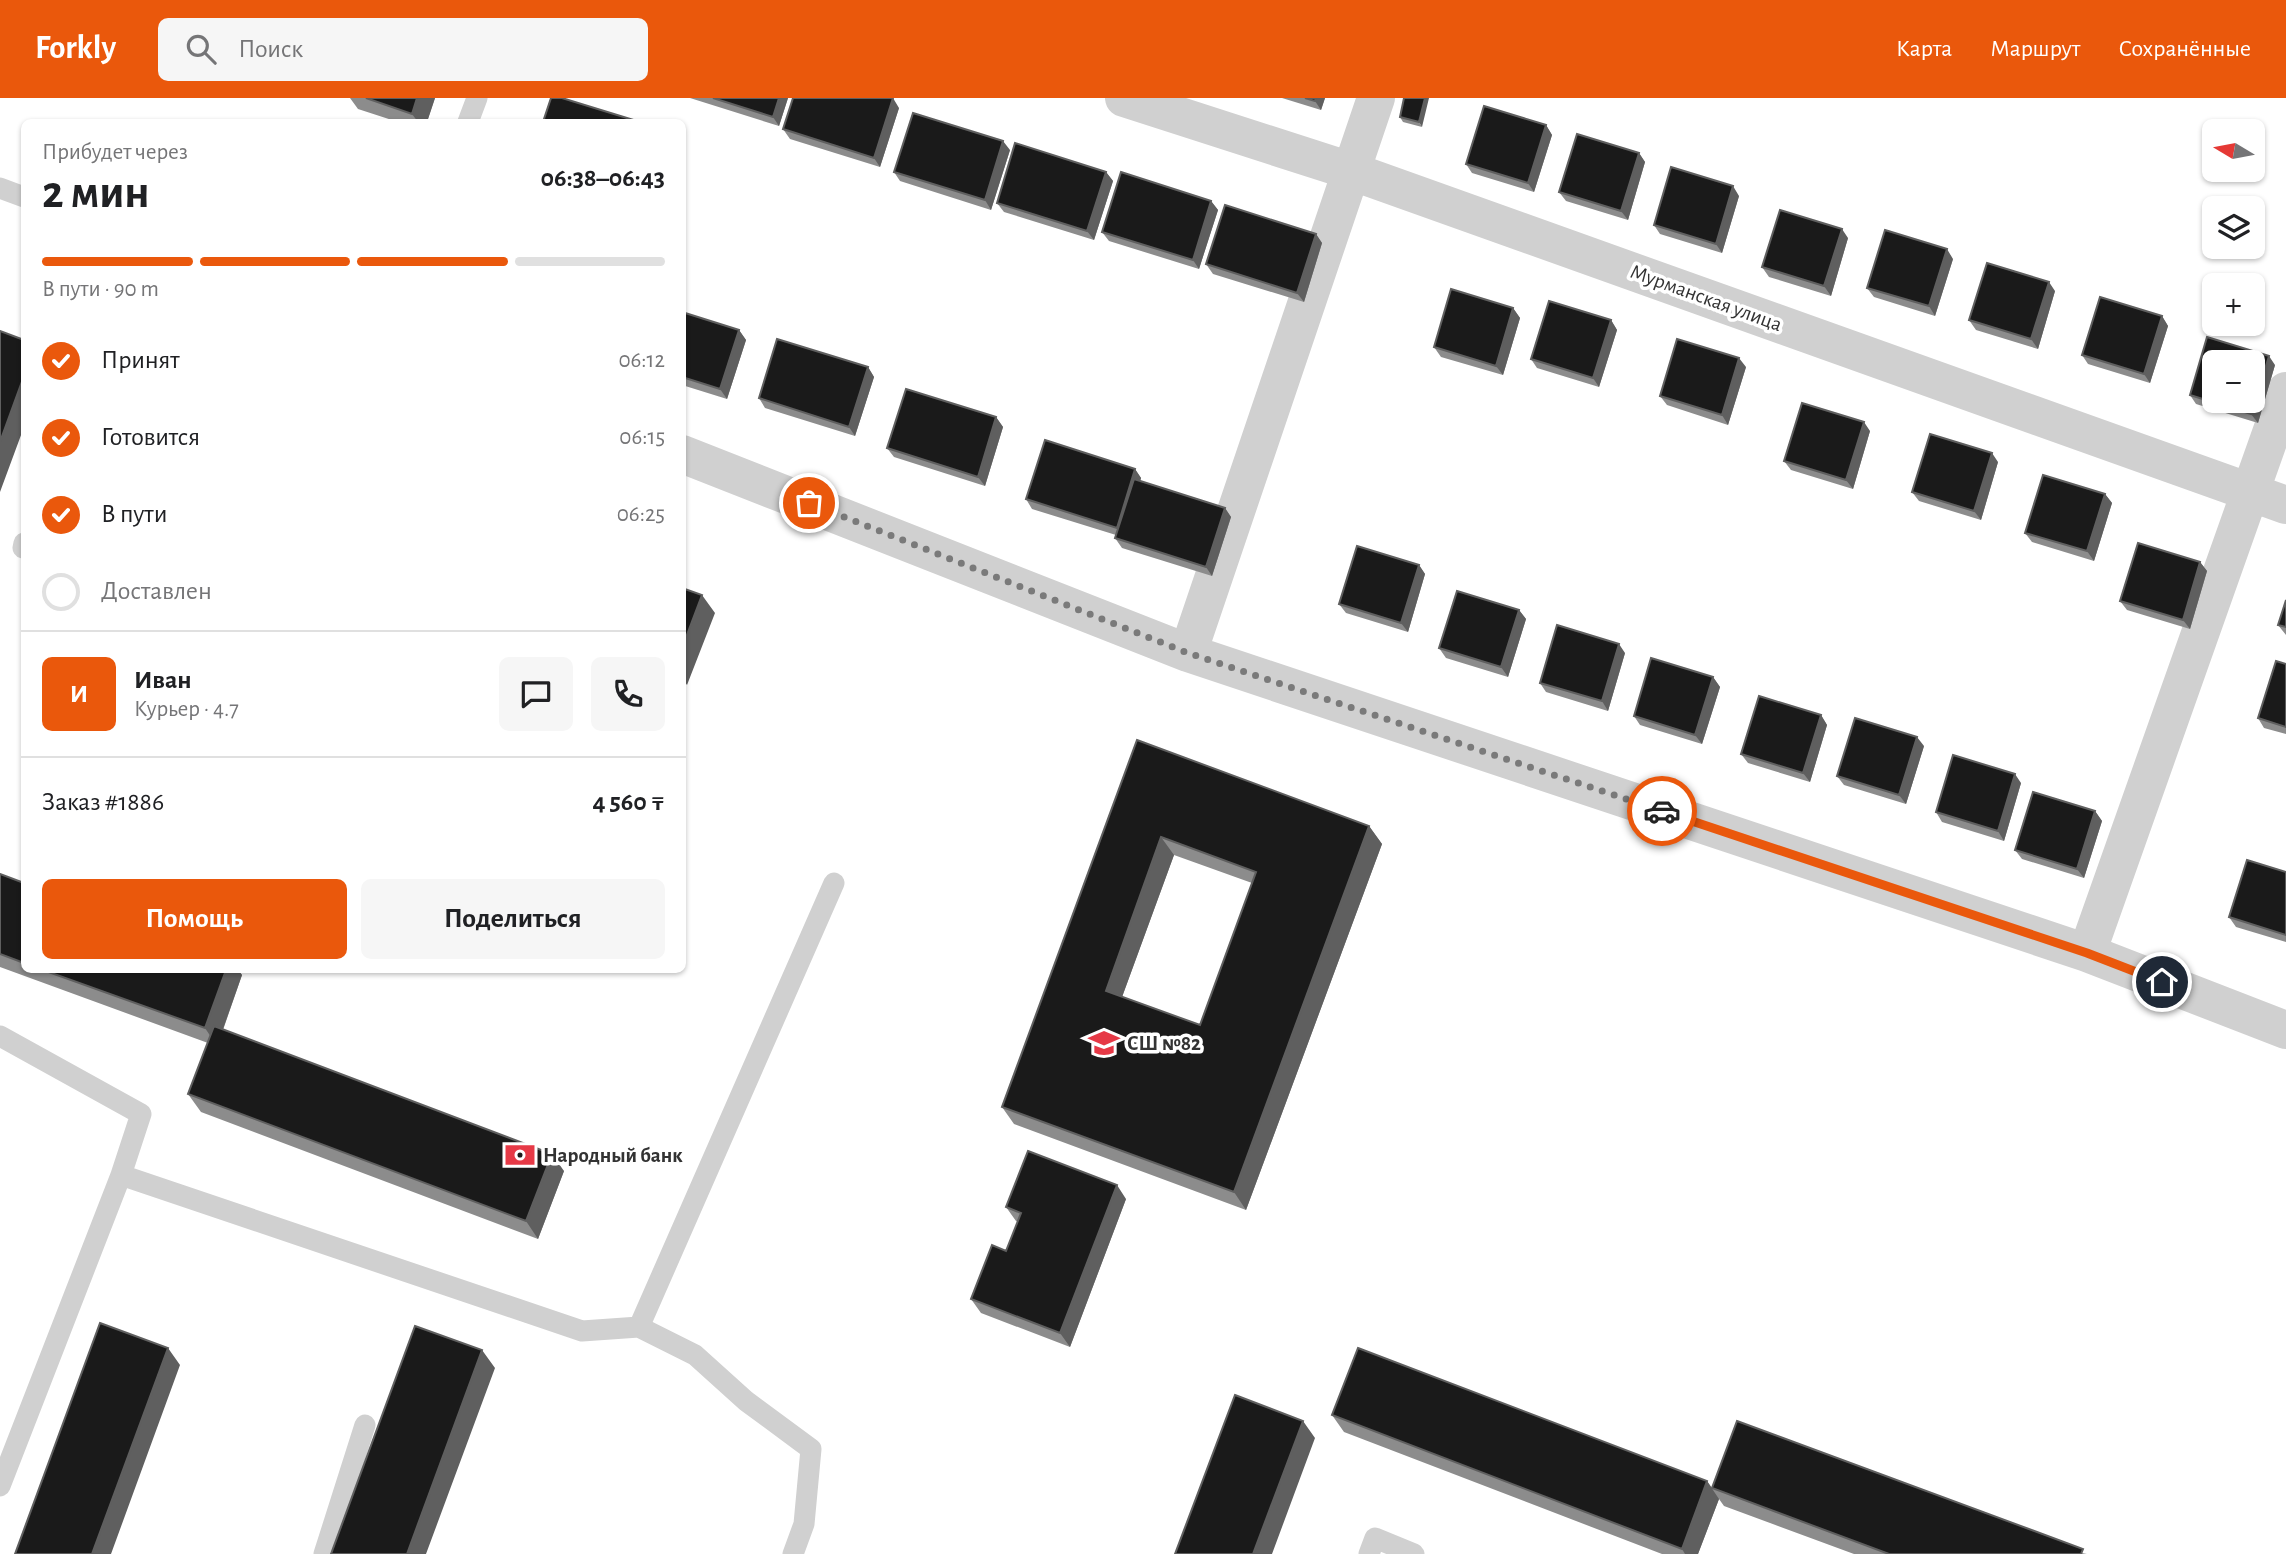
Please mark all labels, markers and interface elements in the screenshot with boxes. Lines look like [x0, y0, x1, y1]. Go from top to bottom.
search box [158, 18, 648, 81]
icon: search [182, 30, 220, 68]
text: Forkly [35, 32, 116, 65]
text: Поиск [238, 36, 303, 62]
text: Карта [1896, 37, 1952, 61]
text: Маршрут [1990, 37, 2080, 61]
text: Сохранённые [2118, 37, 2251, 61]
north arrow [2202, 119, 2264, 182]
map controls [2202, 119, 2265, 413]
text: Прибудет через [42, 141, 188, 164]
text: 06:38–06:43 [541, 165, 665, 191]
text: 2 мин [42, 170, 150, 216]
button: layers [2202, 196, 2265, 259]
street label: Мурманская улица [1627, 261, 1785, 335]
button: + [2202, 273, 2265, 336]
text: В пути · 90 m [42, 278, 159, 301]
icon: check [42, 342, 80, 380]
text: Принят [101, 347, 180, 373]
text: 06:12 [618, 349, 665, 372]
button: − [2202, 350, 2265, 413]
icon: check [42, 419, 80, 457]
text: Готовится [101, 424, 200, 450]
text: 06:15 [619, 426, 665, 449]
pin [779, 473, 839, 533]
icon: bag [790, 484, 828, 522]
icon: check [42, 496, 80, 534]
text: В пути [101, 501, 167, 527]
text: 06:25 [617, 503, 665, 526]
text: Доставлен [101, 578, 212, 604]
button: chat [499, 657, 573, 731]
button: phone [591, 657, 665, 731]
text: Иван [134, 667, 192, 693]
text: И [70, 681, 88, 707]
text: Курьер · 4.7 [134, 698, 239, 721]
courier [1627, 776, 1697, 846]
text: Заказ #1886 [42, 789, 164, 815]
text: 4 560 ₸ [593, 789, 665, 815]
icon: car [1643, 792, 1681, 830]
button: Помощь [42, 879, 347, 959]
button: Поделиться [361, 879, 665, 959]
pin [2132, 952, 2192, 1012]
icon: home [2143, 963, 2181, 1001]
school or university icon: СШ №82 [1087, 1026, 1121, 1060]
place label: СШ №82 [1127, 1033, 1201, 1054]
bank icon: Народный банк [503, 1138, 537, 1172]
place label: Народный банк [543, 1145, 683, 1166]

